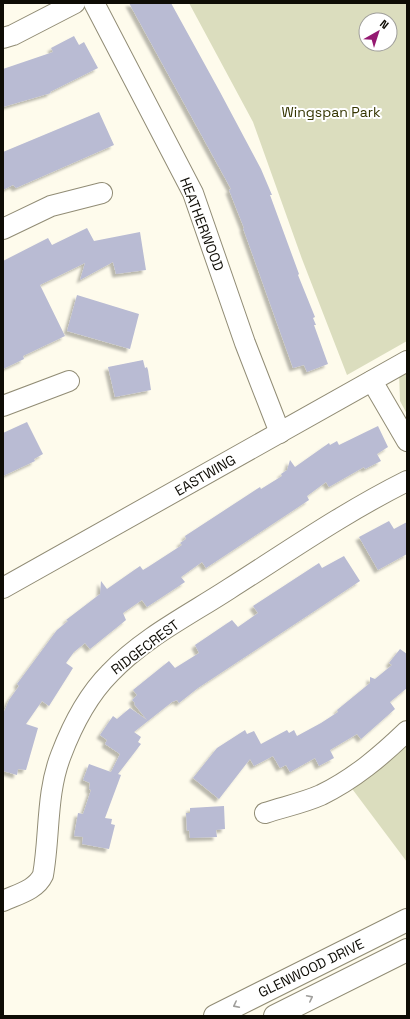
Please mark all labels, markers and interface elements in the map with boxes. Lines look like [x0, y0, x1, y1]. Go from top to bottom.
north arrow [358, 12, 398, 52]
text: N [377, 16, 392, 32]
park label: Wingspan Park [282, 103, 381, 121]
street label: HEATHERWOOD [176, 175, 228, 273]
street label: EASTWING [171, 450, 239, 500]
street label: RIDGECREST [107, 616, 183, 678]
street label: GLENWOOD DRIVE [255, 935, 367, 1001]
one-way arrow [305, 995, 313, 1003]
one-way arrow [233, 1000, 240, 1008]

